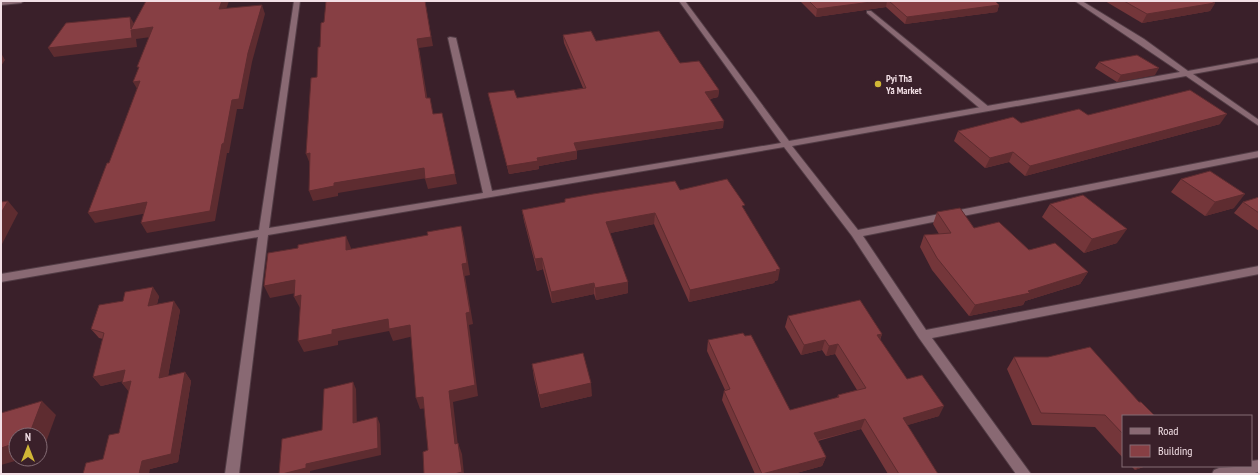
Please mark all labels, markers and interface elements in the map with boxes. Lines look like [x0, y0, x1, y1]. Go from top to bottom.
place label: Pyi Thā Yā Market [885, 72, 922, 97]
marker: Pyi Thā Yā Market [873, 79, 883, 89]
legend [1122, 415, 1252, 467]
text: Road [1158, 423, 1178, 438]
north arrow [8, 427, 48, 467]
text: N [25, 430, 31, 444]
text: Building [1158, 443, 1193, 458]

